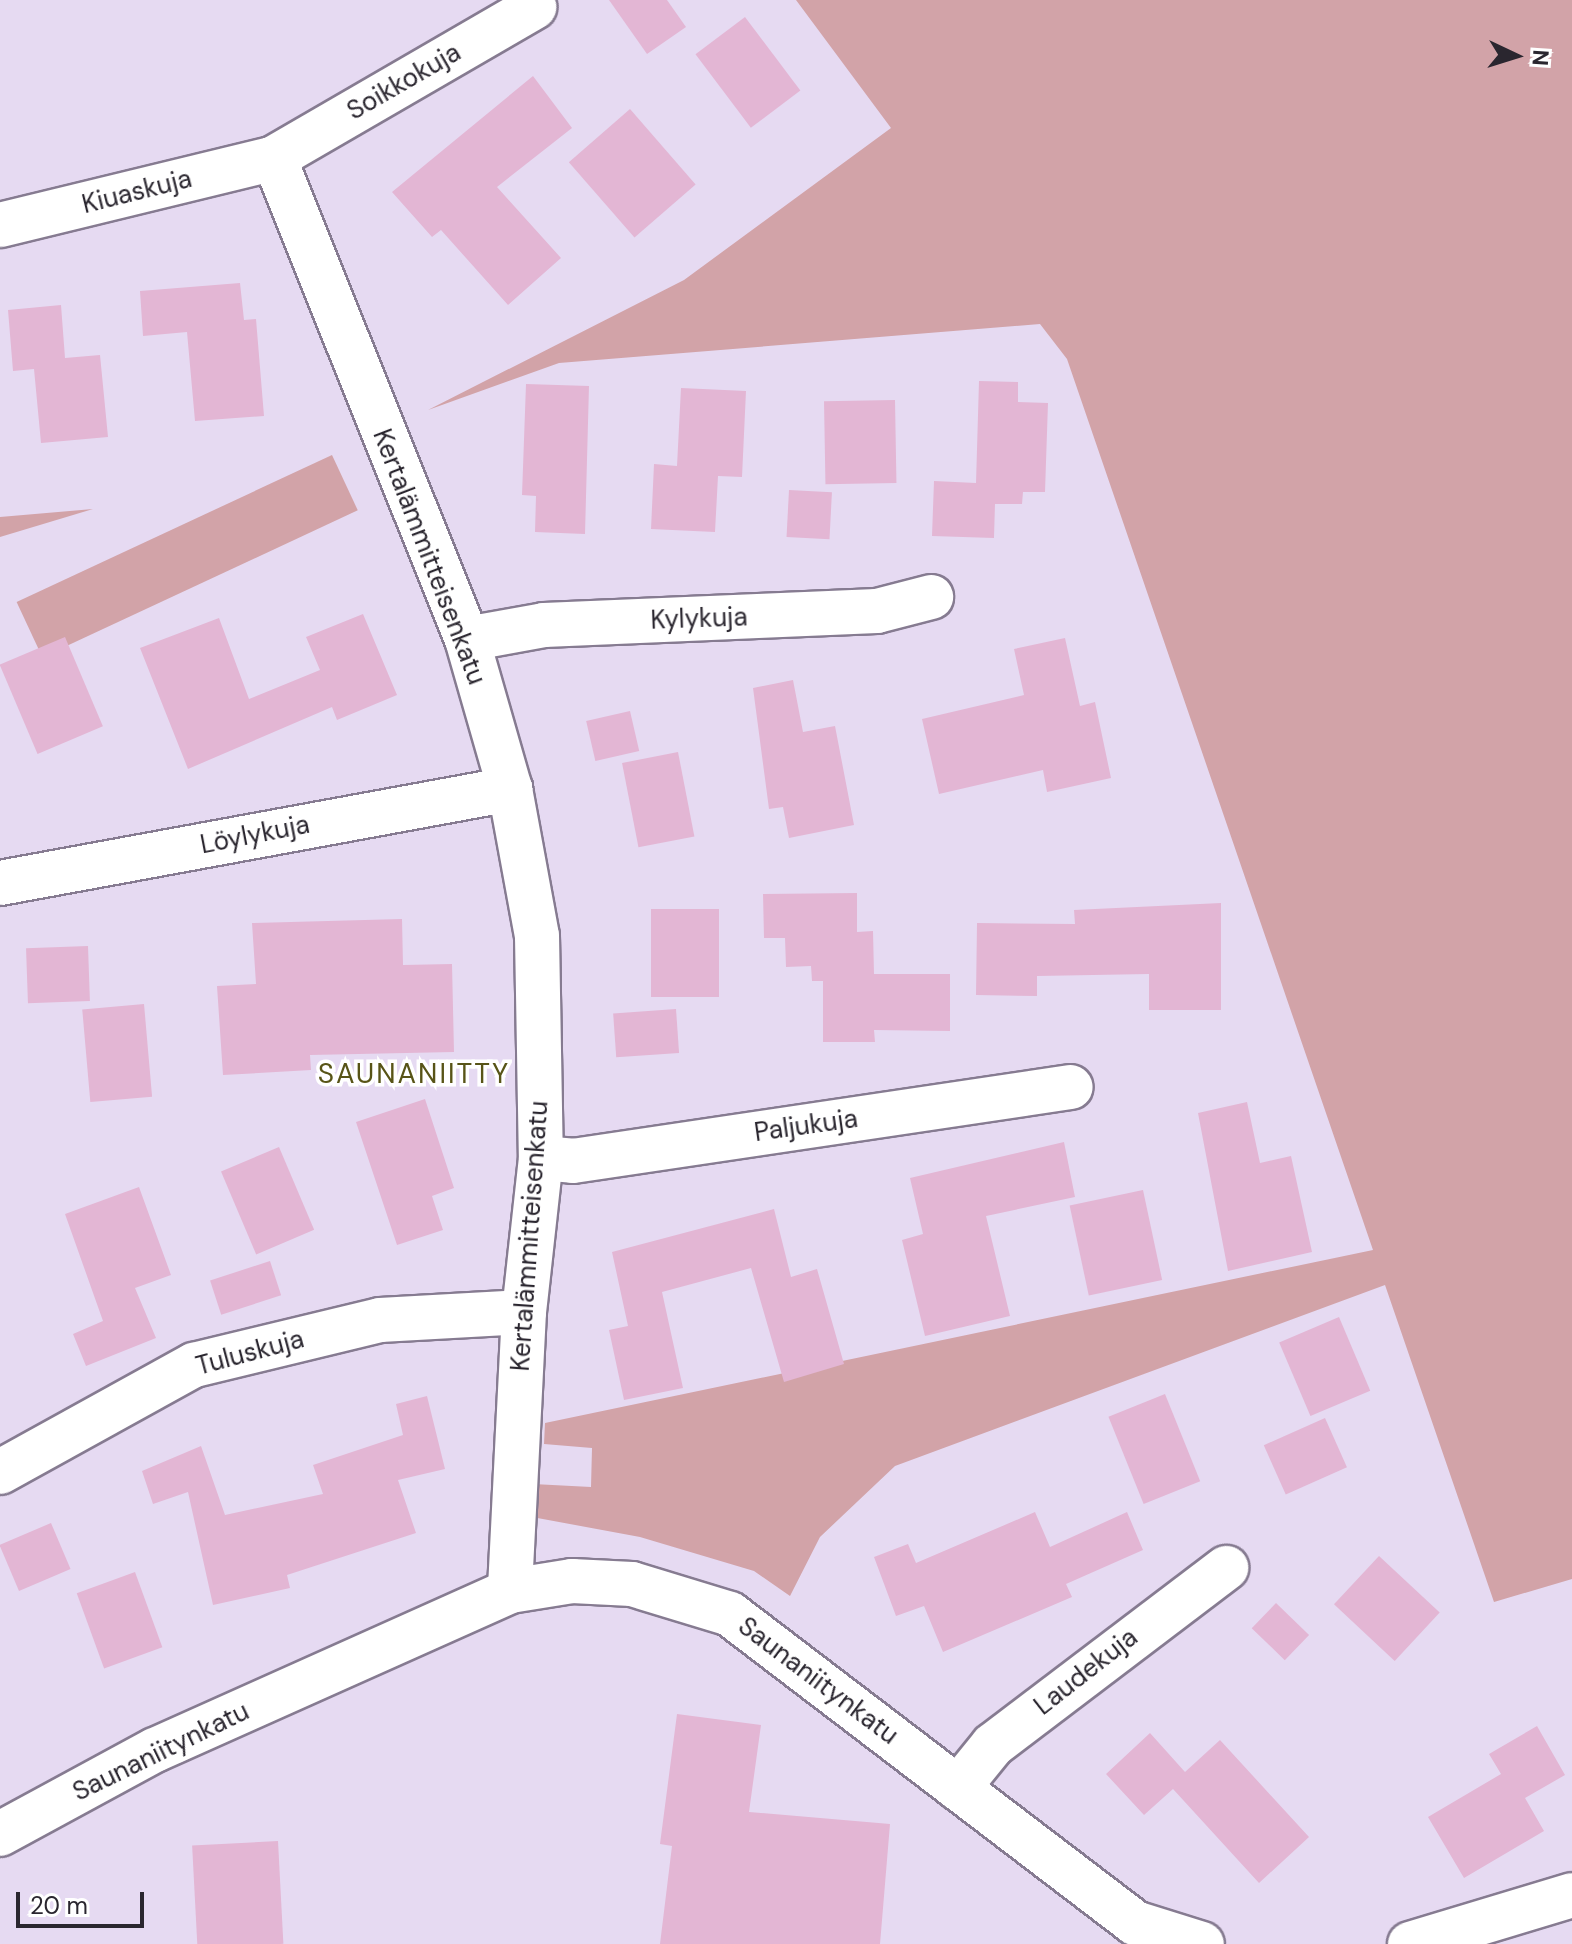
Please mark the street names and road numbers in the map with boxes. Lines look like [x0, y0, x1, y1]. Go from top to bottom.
street label: Soikkokuja [342, 37, 466, 127]
street label: Kiuaskuja [79, 163, 195, 221]
street label: Kertalämmitteisenkatu [366, 425, 492, 689]
street label: Kylykuja [650, 602, 748, 636]
street label: Löylykuja [198, 809, 312, 861]
street label: Kertalämmitteisenkatu [505, 1100, 555, 1372]
street label: Paljukuja [752, 1103, 860, 1149]
street label: Tuluskuja [193, 1324, 307, 1382]
street label: Saunaniitynkatu [732, 1611, 904, 1751]
street label: Laudekuja [1028, 1622, 1144, 1722]
street label: Saunaniitynkatu [68, 1696, 254, 1808]

